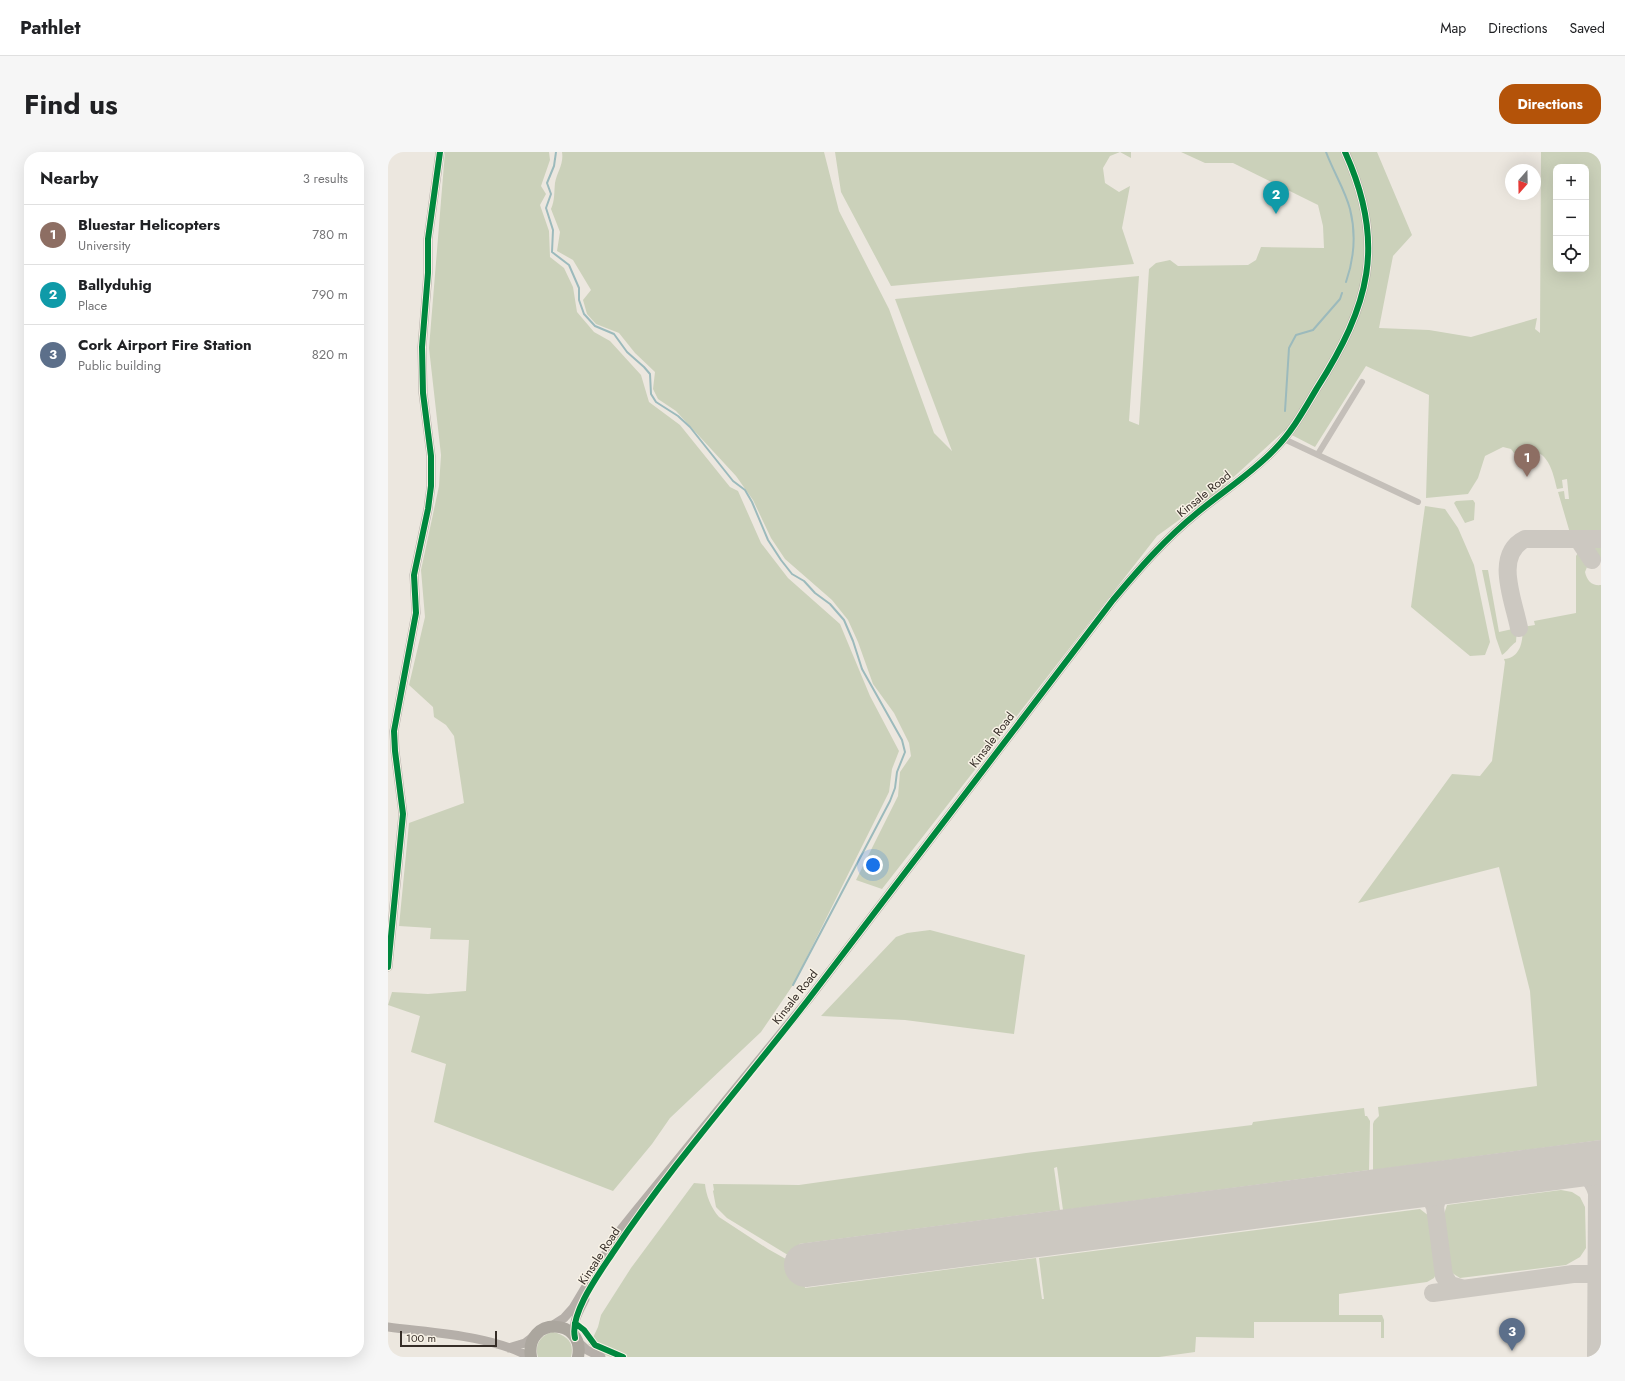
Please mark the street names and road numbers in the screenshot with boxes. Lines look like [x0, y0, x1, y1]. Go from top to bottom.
street label: Kinsale Road [1173, 466, 1235, 522]
street label: Kinsale Road [965, 709, 1019, 771]
street label: Kinsale Road [768, 966, 822, 1028]
street label: Kinsale Road [574, 1224, 624, 1288]

